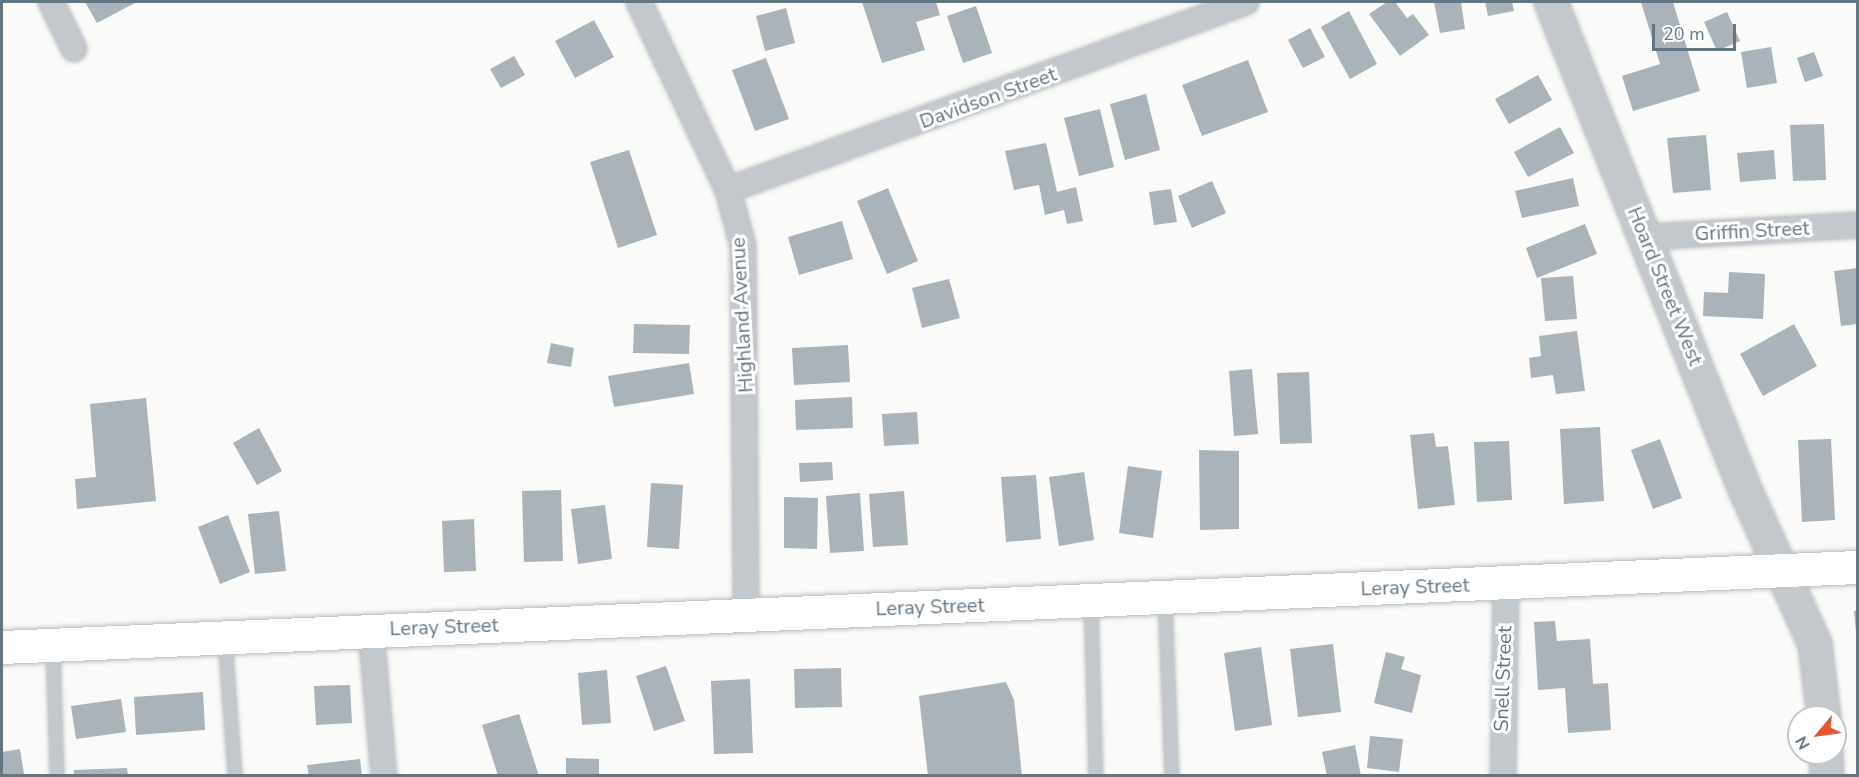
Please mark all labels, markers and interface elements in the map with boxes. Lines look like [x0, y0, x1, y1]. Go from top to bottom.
scale bar [1655, 12, 1739, 50]
text: 20 m [1663, 22, 1705, 46]
street label: Davidson Street [916, 62, 1060, 134]
street label: Hoard Street West [1622, 203, 1708, 369]
street label: Griffin Street [1694, 216, 1810, 246]
street label: Highland Avenue [726, 237, 758, 393]
street label: Leray Street [1360, 573, 1470, 601]
street label: Leray Street [875, 593, 985, 621]
street label: Leray Street [389, 613, 499, 641]
street label: Snell Street [1489, 626, 1517, 732]
north arrow [1787, 705, 1847, 765]
text: N [1790, 732, 1816, 753]

